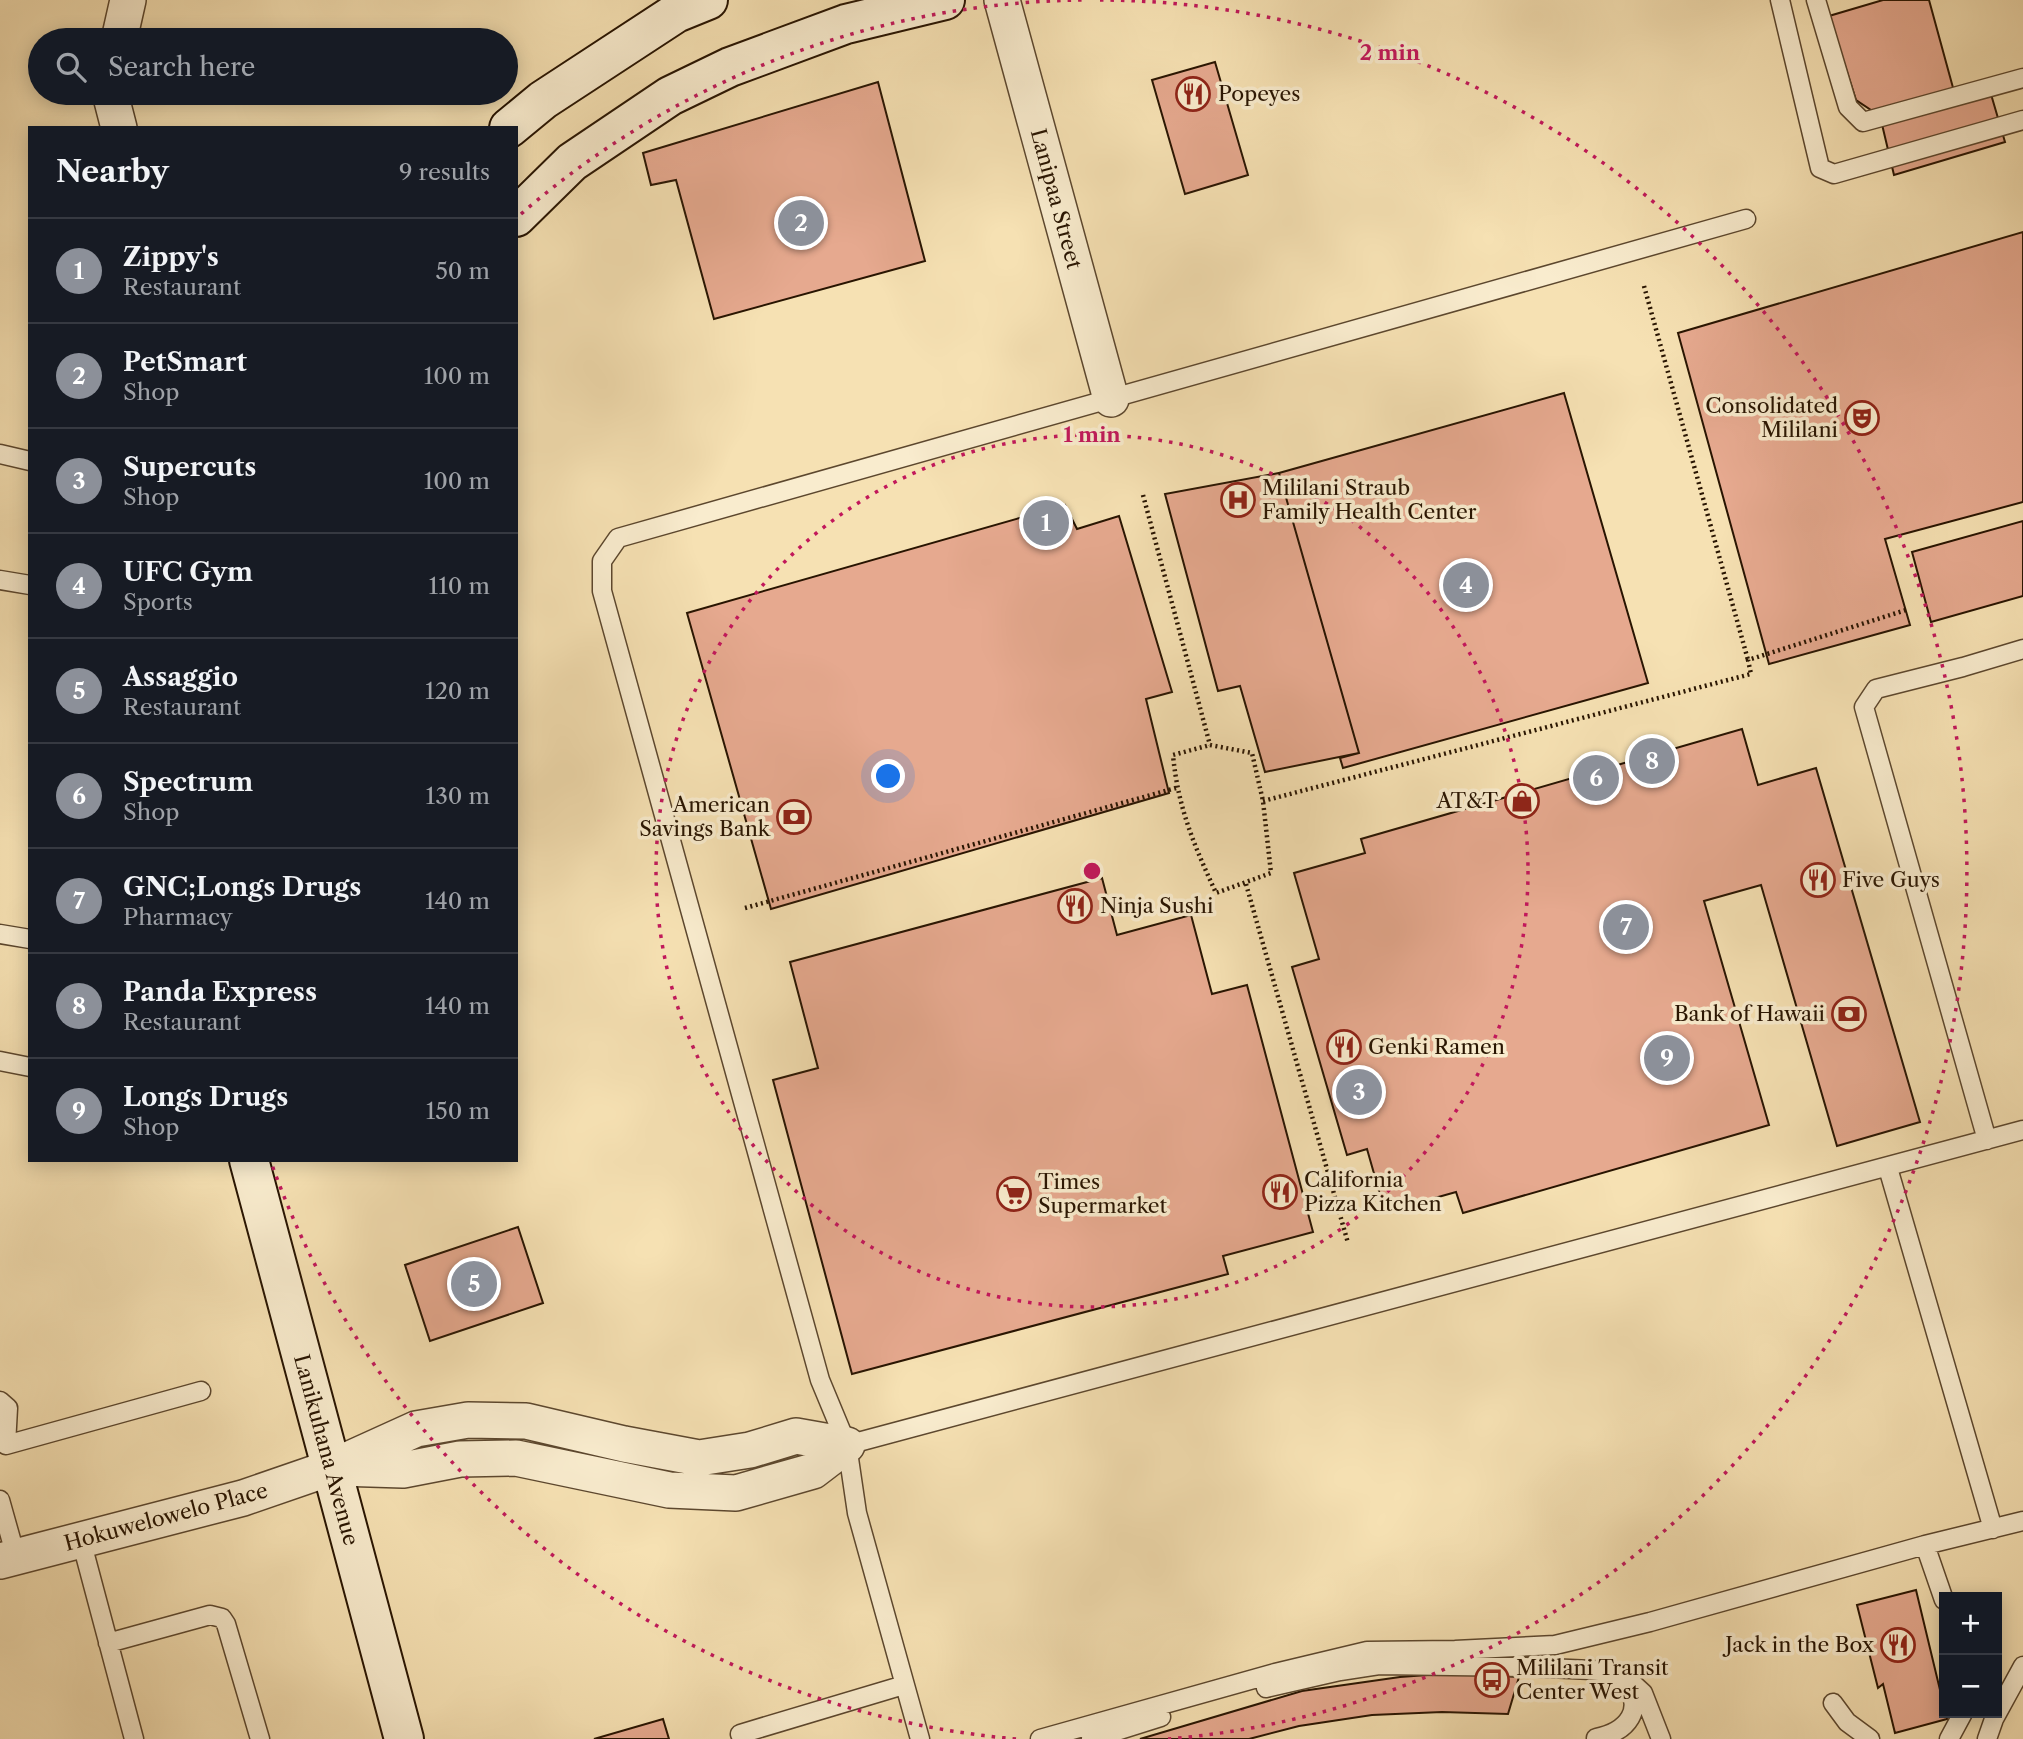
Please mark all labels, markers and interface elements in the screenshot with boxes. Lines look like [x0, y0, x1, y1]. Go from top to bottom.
search box [28, 28, 518, 105]
text: 2 min [1360, 40, 1421, 65]
icon: search [52, 48, 90, 86]
text: Search here [108, 51, 255, 83]
restaurant icon: Popeyes [1174, 75, 1212, 113]
place label: Popeyes [1218, 81, 1301, 106]
street label: Lanipaa Street [1026, 126, 1087, 272]
text: Nearby [56, 153, 169, 190]
text: 9 results [399, 158, 490, 186]
pin: 2 [778, 197, 824, 249]
text: Zippy's [123, 241, 219, 273]
text: 1 [74, 257, 84, 285]
text: 50 m [435, 257, 490, 285]
text: Restaurant [123, 273, 241, 301]
text: PetSmart [123, 346, 247, 378]
text: 2 [72, 362, 86, 390]
text: 100 m [424, 362, 490, 390]
text: Shop [123, 378, 179, 406]
place label: Consolidated Mililani [1705, 393, 1838, 442]
theatre icon: Consolidated Mililani [1843, 399, 1881, 437]
text: 1 min [1063, 422, 1121, 447]
text: Supercuts [123, 451, 256, 483]
text: 3 [73, 467, 86, 495]
text: 100 m [424, 467, 490, 495]
place label: Mililani Straub Family Health Center [1262, 475, 1477, 524]
hospital icon: Mililani Straub Family Health Center [1219, 481, 1257, 519]
text: Shop [123, 483, 179, 511]
pin: 1 [1023, 497, 1069, 549]
text: UFC Gym [123, 556, 253, 588]
pin: 4 [1443, 559, 1489, 611]
text: 4 [72, 572, 86, 600]
text: 110 m [429, 572, 490, 600]
text: Sports [123, 588, 193, 616]
text: Assaggio [123, 661, 238, 693]
text: 5 [73, 677, 85, 705]
text: 120 m [425, 677, 490, 705]
text: Restaurant [123, 693, 241, 721]
pin: 8 [1629, 735, 1675, 787]
pin: 6 [1573, 752, 1619, 804]
your location [871, 759, 905, 793]
text: Spectrum [123, 766, 253, 798]
text: 6 [72, 782, 86, 810]
text: 130 m [426, 782, 490, 810]
shop icon: AT&T [1503, 782, 1541, 820]
place label: AT&T [1435, 788, 1498, 813]
place label: American Savings Bank [639, 792, 771, 841]
text: Shop [123, 798, 179, 826]
bank icon: American Savings Bank [775, 798, 813, 836]
centre of rings [1080, 859, 1104, 883]
restaurant icon: Five Guys [1799, 861, 1837, 899]
place label: Five Guys [1842, 867, 1940, 892]
text: GNC;Longs Drugs [123, 871, 361, 903]
text: 7 [73, 887, 85, 915]
text: 140 m [425, 887, 490, 915]
restaurant icon: Ninja Sushi [1056, 887, 1094, 925]
place label: Ninja Sushi [1100, 893, 1213, 918]
pin: 7 [1603, 901, 1649, 953]
text: Pharmacy [123, 903, 233, 931]
text: Panda Express [123, 976, 317, 1008]
text: 8 [72, 992, 86, 1020]
text: 140 m [425, 992, 490, 1020]
bank icon: Bank of Hawaii [1830, 995, 1868, 1033]
place label: Bank of Hawaii [1674, 1001, 1825, 1026]
text: Restaurant [123, 1008, 241, 1036]
restaurant icon: Genki Ramen [1325, 1028, 1363, 1066]
pin: 9 [1644, 1032, 1690, 1084]
place label: Genki Ramen [1368, 1034, 1505, 1059]
pin: 3 [1336, 1066, 1382, 1118]
text: Longs Drugs [123, 1081, 288, 1113]
text: 9 [72, 1097, 86, 1125]
text: 150 m [426, 1097, 490, 1125]
text: Shop [123, 1113, 179, 1141]
place label: California Pizza Kitchen [1304, 1167, 1442, 1216]
place label: Times Supermarket [1038, 1169, 1168, 1218]
restaurant icon: California Pizza Kitchen [1261, 1173, 1299, 1211]
supermarket icon: Times Supermarket [995, 1175, 1033, 1213]
pin: 5 [451, 1258, 497, 1310]
street label: Lanikuhana Avenue [289, 1351, 364, 1548]
street label: Hokuwelowelo Place [61, 1477, 270, 1556]
map controls [1939, 1592, 2002, 1718]
button: + [1939, 1592, 2002, 1655]
restaurant icon: Jack in the Box [1879, 1626, 1917, 1664]
place label: Jack in the Box [1722, 1632, 1875, 1657]
place label: Mililani Transit Center West [1516, 1655, 1669, 1704]
button: − [1939, 1655, 2002, 1718]
bus stop icon: Mililani Transit Center West [1473, 1661, 1511, 1699]

